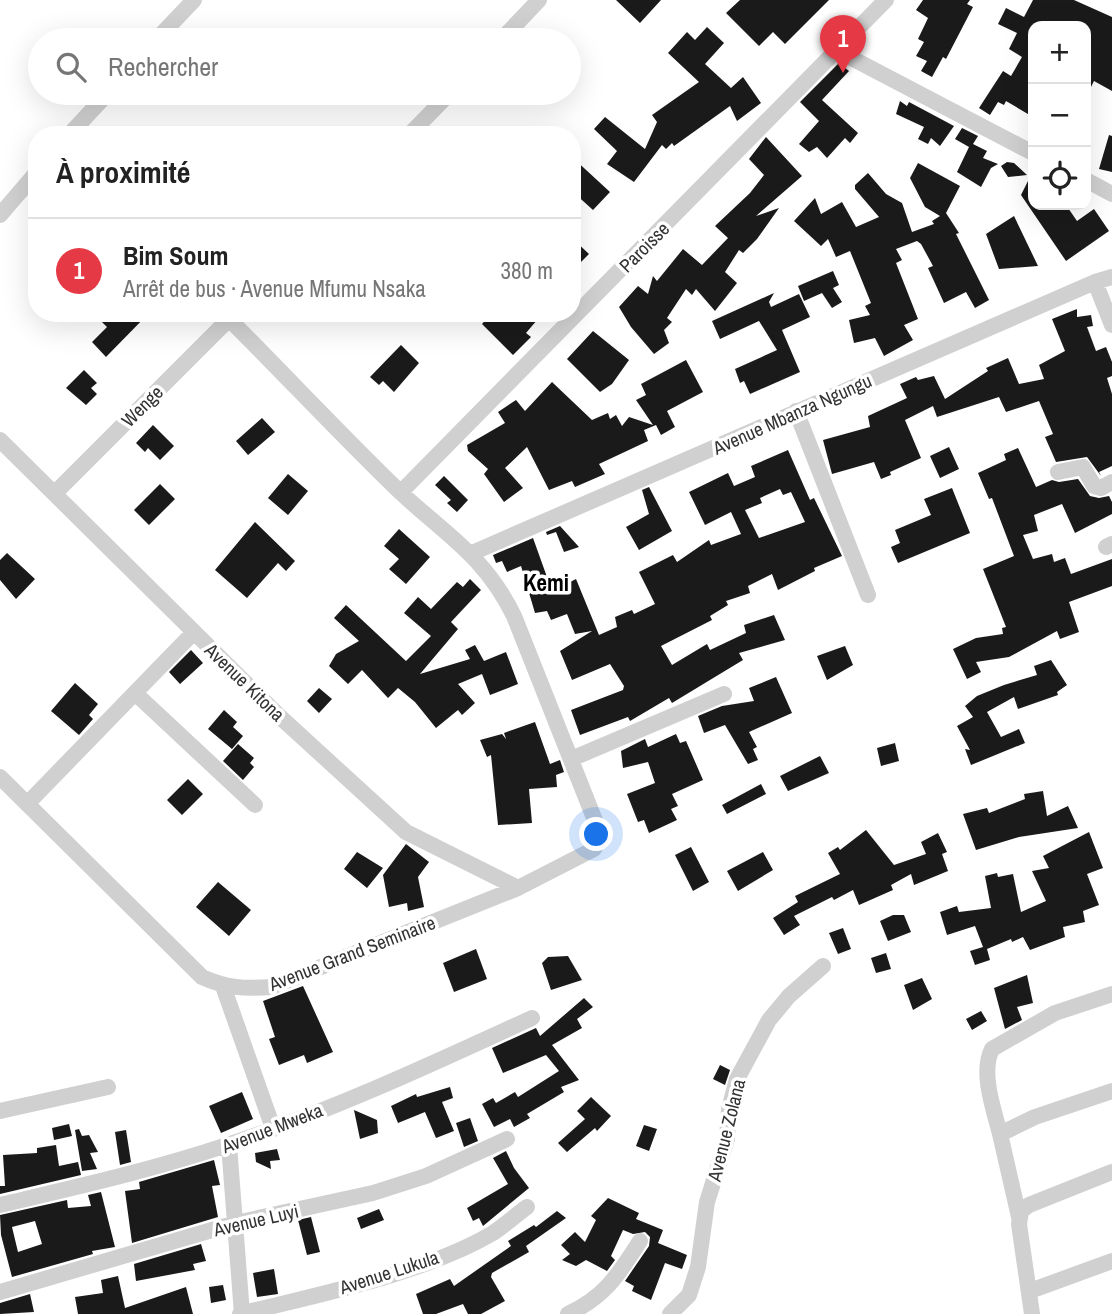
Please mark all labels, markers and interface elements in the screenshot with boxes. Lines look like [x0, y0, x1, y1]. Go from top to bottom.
pin: 1 [820, 15, 866, 73]
map controls [1028, 21, 1091, 210]
button: + [1028, 21, 1091, 84]
search box [28, 28, 581, 105]
icon: search [52, 48, 90, 86]
text: Rechercher [108, 49, 218, 84]
button: − [1028, 84, 1091, 147]
button: locate [1028, 147, 1091, 210]
text: À proximité [56, 152, 190, 192]
street label: Paroisse [613, 216, 675, 278]
text: Bim Soum [123, 238, 228, 273]
text: 1 [74, 255, 84, 286]
text: 380 m [501, 255, 553, 286]
text: Arrêt de bus · Avenue Mfumu Nsaka [123, 273, 426, 304]
street label: Avenue Mbanza Ngungu [708, 367, 876, 461]
street label: Wenge [115, 379, 169, 433]
district label: Kemi [523, 567, 569, 598]
street label: Avenue Kitona [199, 637, 291, 727]
your location [579, 817, 613, 851]
street label: Avenue Grand Seminaire [264, 909, 439, 997]
street label: Avenue Zolana [700, 1076, 751, 1185]
street label: Avenue Mweka [217, 1097, 327, 1160]
street label: Avenue Luyi [210, 1198, 301, 1243]
street label: Avenue Lukula [335, 1244, 442, 1301]

